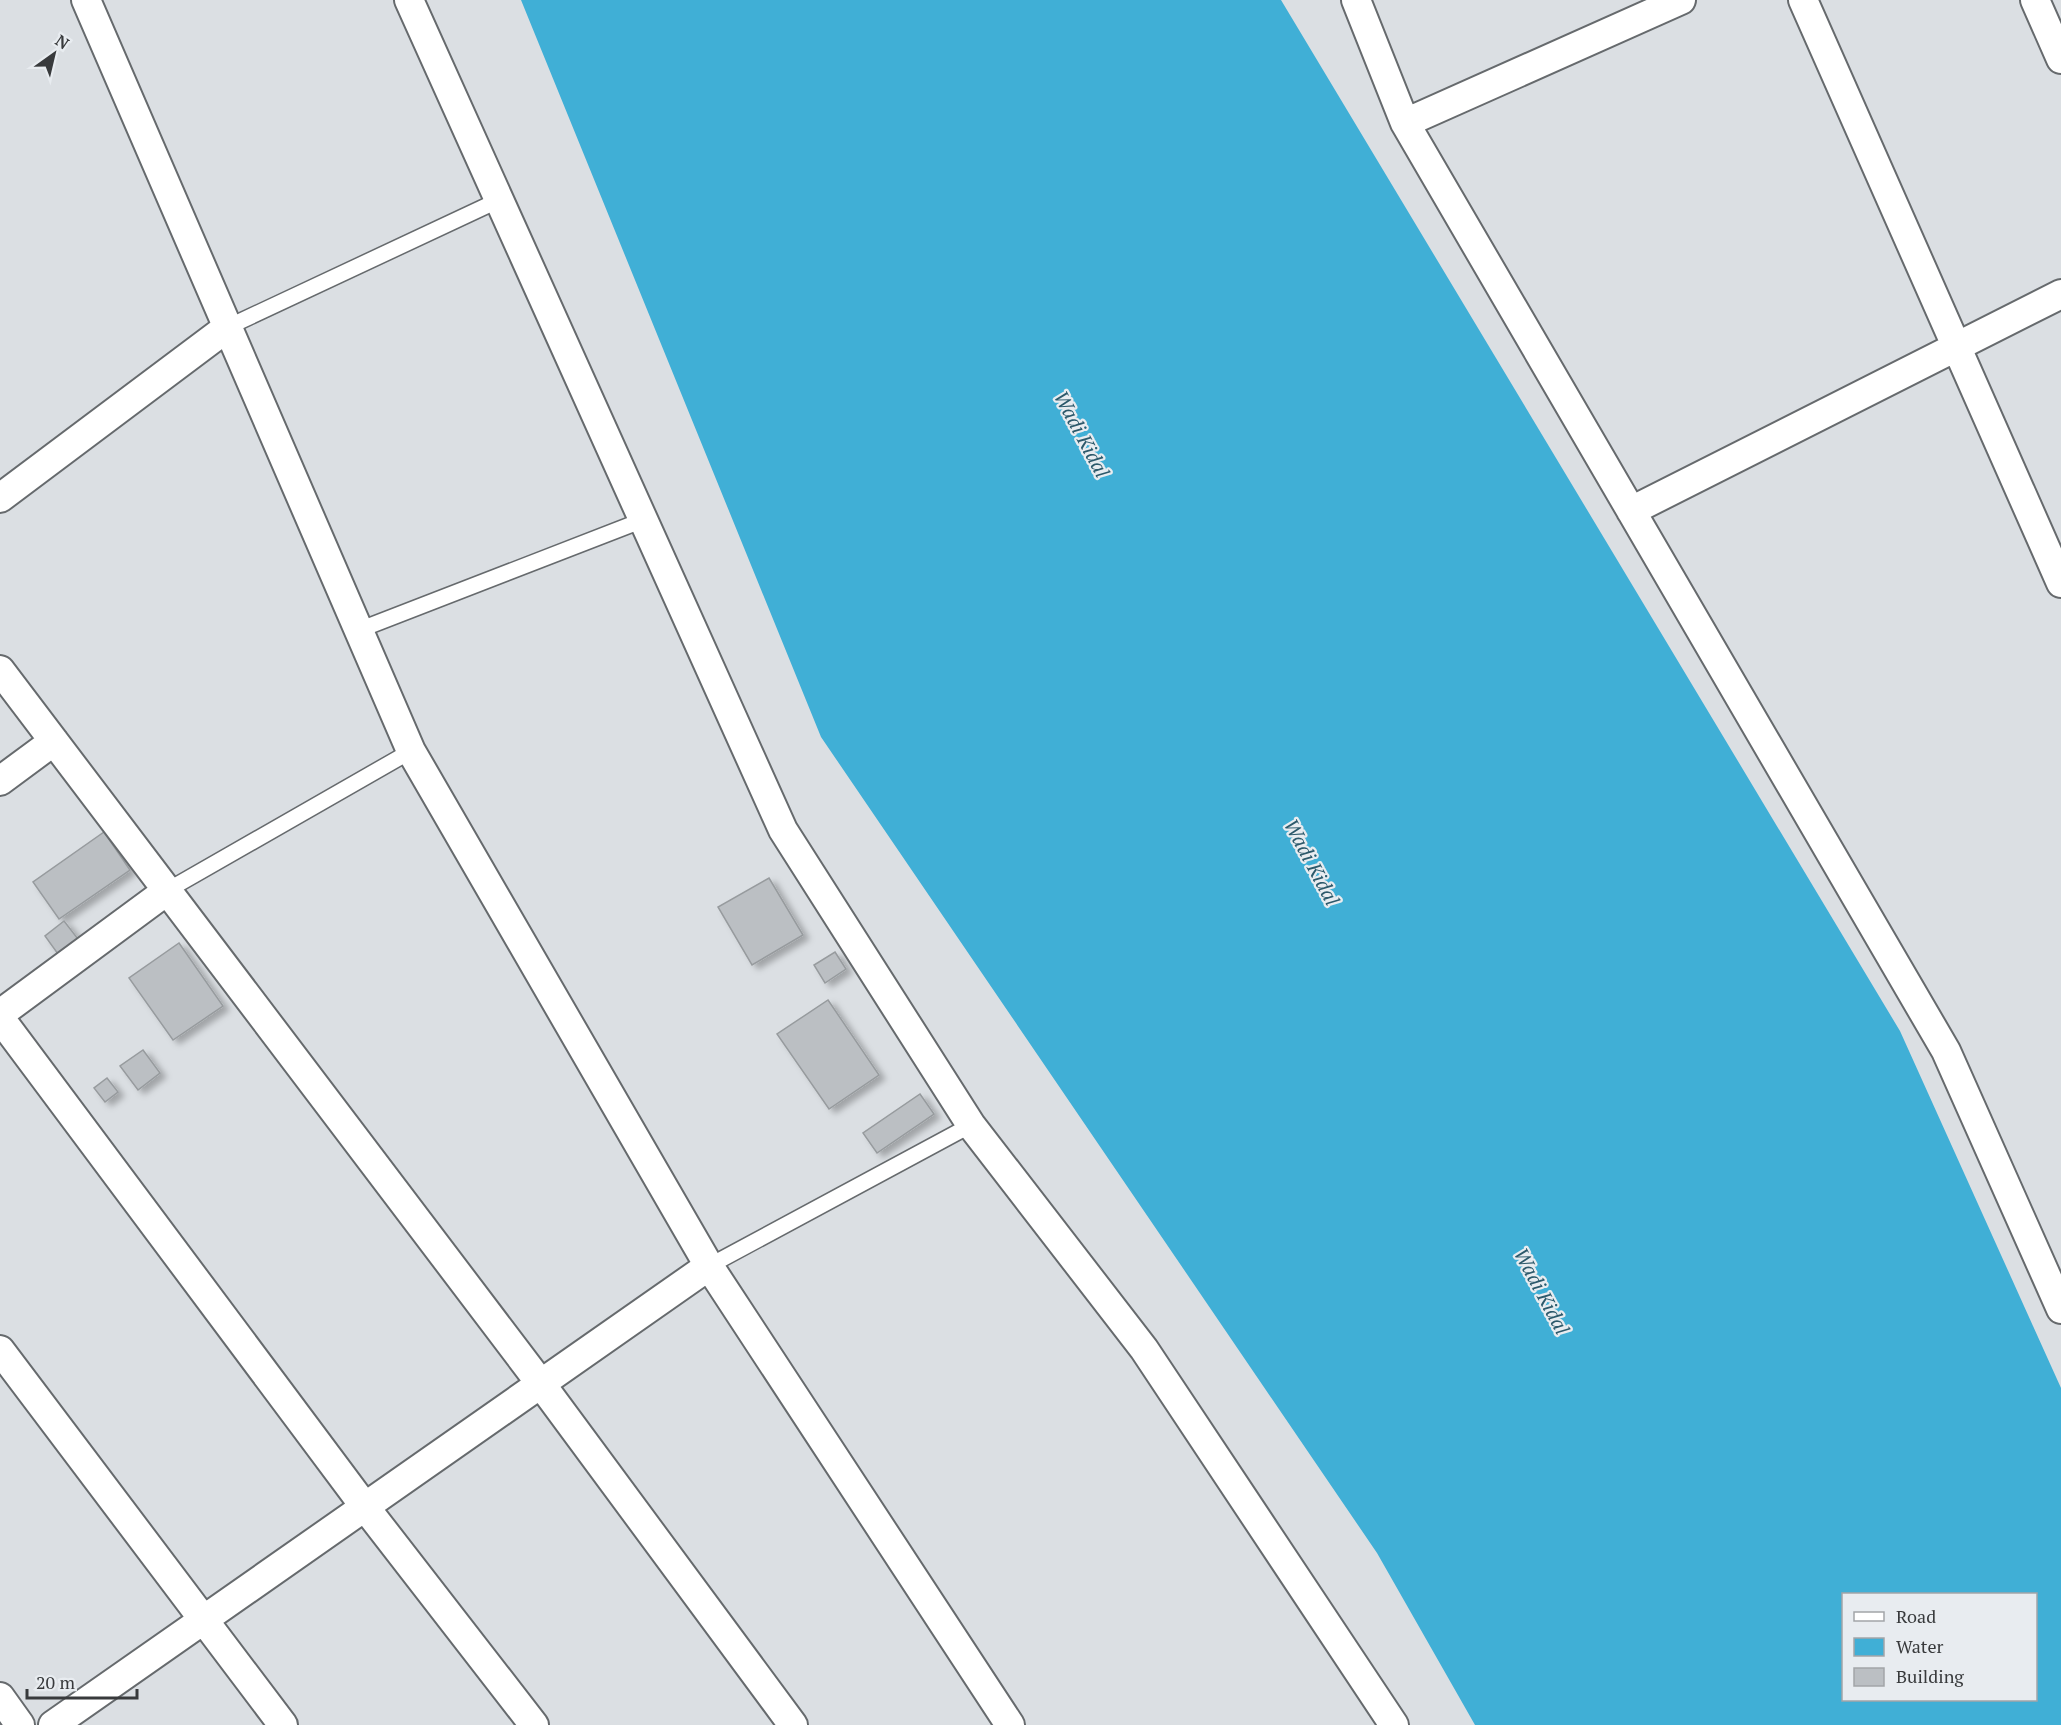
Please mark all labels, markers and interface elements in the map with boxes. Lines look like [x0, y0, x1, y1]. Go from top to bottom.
north arrow [24, 24, 84, 84]
text: N [51, 29, 74, 54]
water label: Wadi Kidal [1048, 386, 1116, 483]
water label: Wadi Kidal [1278, 814, 1346, 911]
water label: Wadi Kidal [1508, 1243, 1576, 1340]
legend [1842, 1593, 2037, 1701]
text: Road [1896, 1604, 1936, 1628]
text: Water [1896, 1634, 1943, 1658]
scale bar [27, 1662, 136, 1700]
text: Building [1896, 1664, 1964, 1688]
text: 20 m [36, 1670, 76, 1694]

